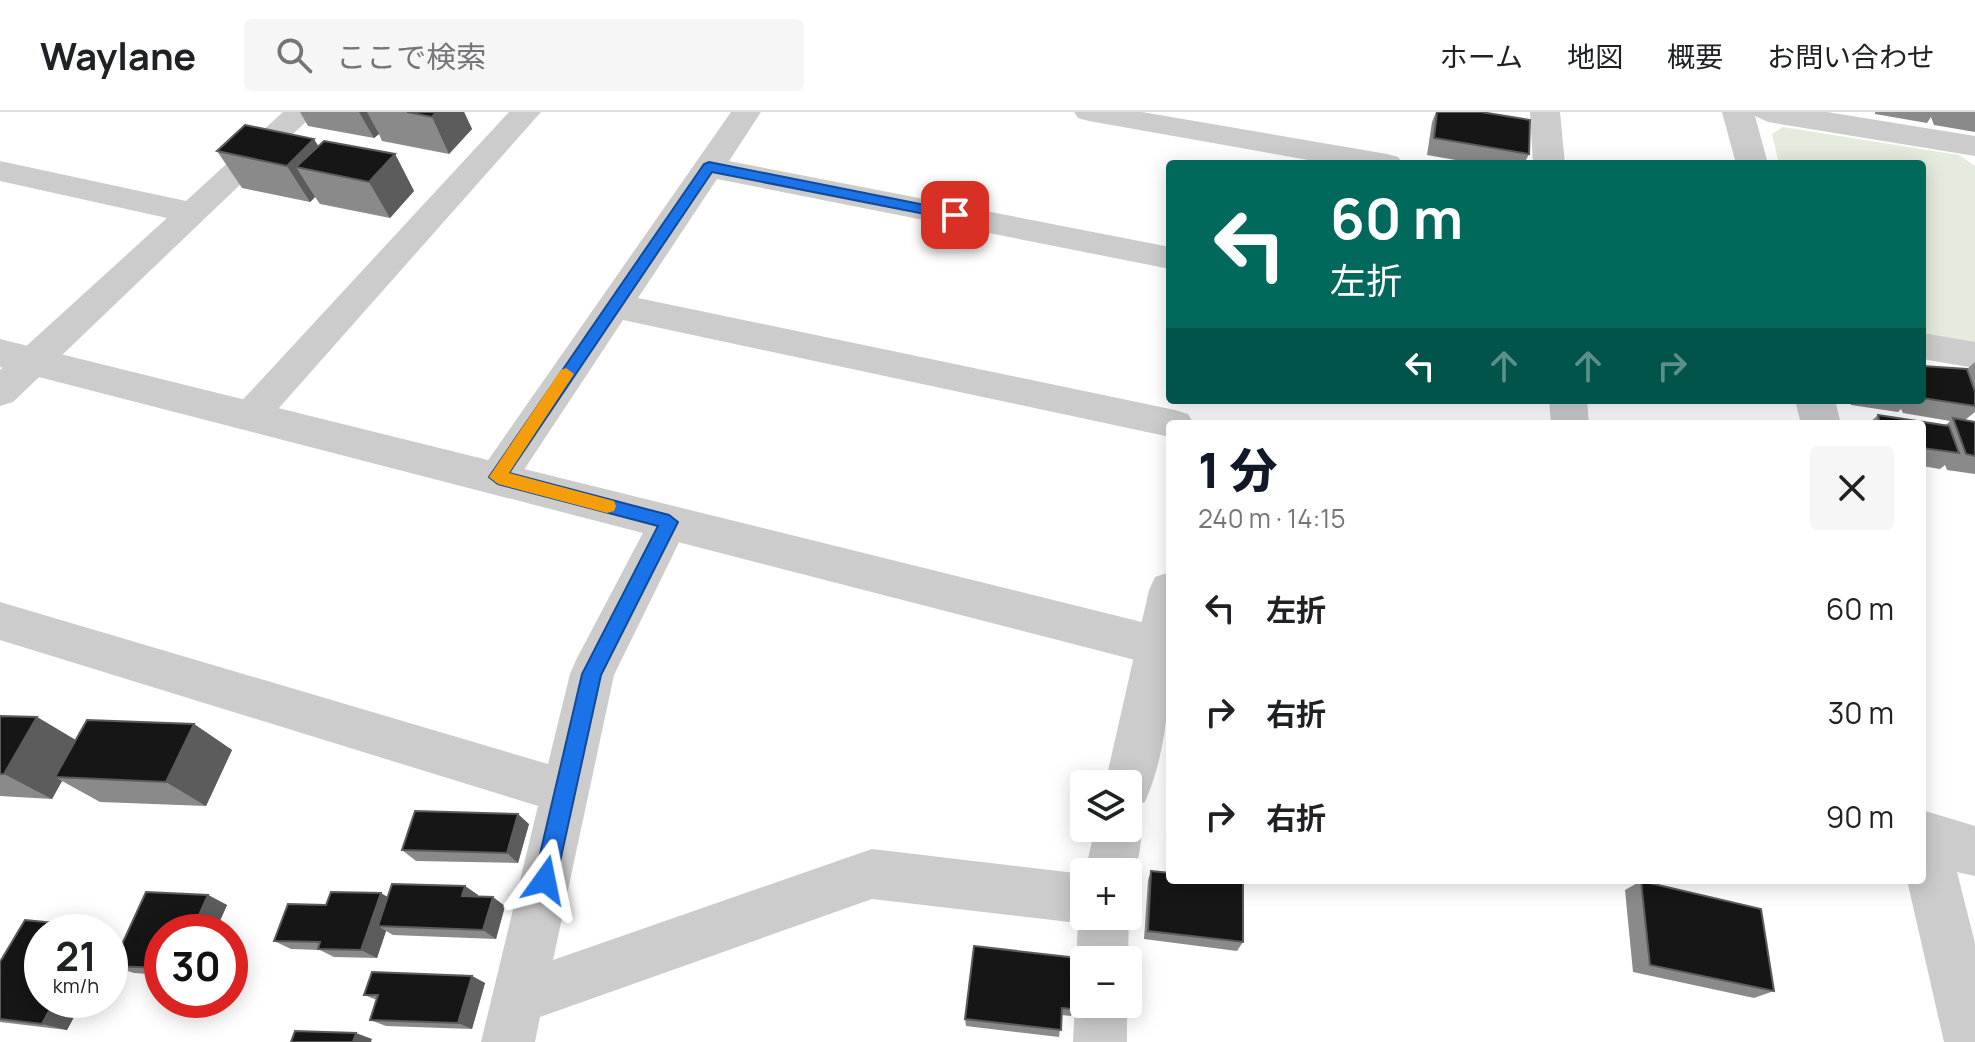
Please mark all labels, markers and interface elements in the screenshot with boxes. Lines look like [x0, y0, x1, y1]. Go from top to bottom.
search box [244, 19, 804, 91]
text: Waylane [40, 29, 196, 81]
icon: search [272, 33, 316, 77]
text: ここで検索 [336, 36, 486, 77]
text: ホーム [1440, 37, 1523, 75]
text: 地図 [1567, 37, 1623, 75]
text: 概要 [1667, 37, 1723, 75]
text: お問い合わせ [1767, 37, 1935, 75]
text: 60 m [1330, 179, 1463, 256]
pin [921, 181, 989, 249]
icon: left [1198, 192, 1302, 296]
icon: arrive [933, 193, 977, 237]
text: 左折 [1330, 256, 1402, 305]
icon: left [1398, 344, 1442, 388]
icon: ahead [1482, 344, 1526, 388]
icon: ahead [1566, 344, 1610, 388]
icon: right [1650, 344, 1694, 388]
text: 1 分 [1198, 437, 1277, 502]
button: close [1810, 446, 1894, 530]
text: 240 m · 14:15 [1198, 500, 1345, 536]
icon: left [1198, 586, 1242, 630]
text: 60 m [1826, 588, 1894, 629]
text: 左折 [1266, 589, 1326, 630]
icon: right [1198, 690, 1242, 734]
text: 30 m [1828, 692, 1894, 733]
text: 右折 [1266, 693, 1326, 734]
map controls [1070, 770, 1142, 1018]
button: layers [1070, 770, 1142, 842]
icon: right [1198, 794, 1242, 838]
text: 90 m [1826, 796, 1894, 837]
text: 右折 [1266, 797, 1326, 838]
position arrow [503, 838, 587, 922]
button: + [1070, 858, 1142, 930]
speed limit sign: 30 [144, 914, 248, 1018]
text: 21 [55, 928, 97, 983]
button: − [1070, 946, 1142, 1018]
text: km/h [53, 972, 99, 999]

